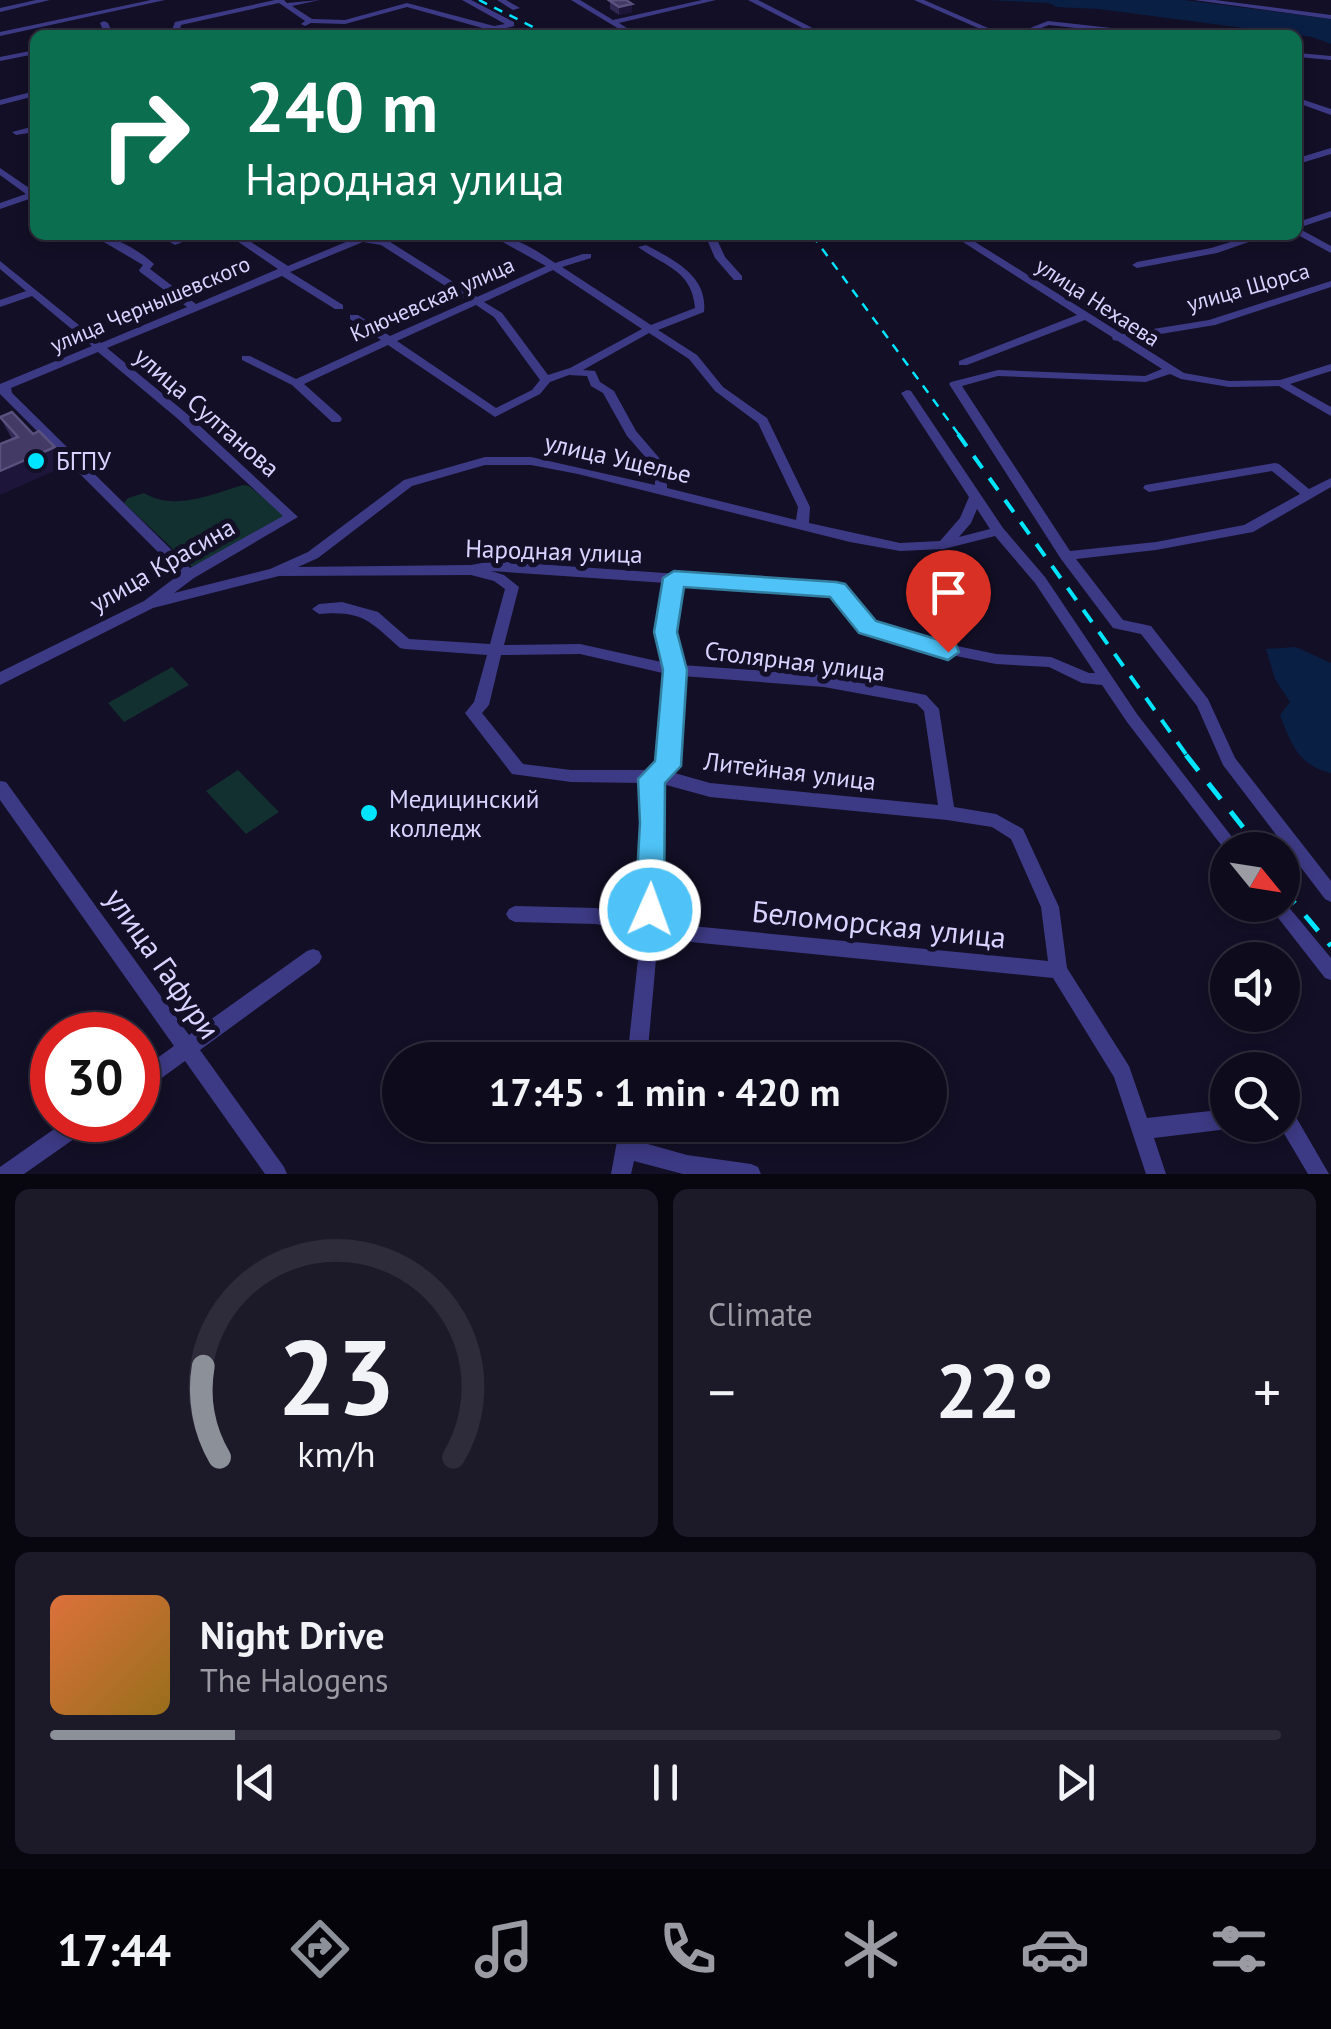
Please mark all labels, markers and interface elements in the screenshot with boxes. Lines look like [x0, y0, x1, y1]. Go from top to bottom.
text: 240 m [245, 61, 438, 151]
icon: right [80, 70, 210, 200]
text: Народная улица [245, 149, 565, 207]
street label: улица Чернышевского [46, 249, 254, 359]
street label: Ключевская улица [345, 250, 519, 348]
street label: улица Нехаева [1031, 251, 1165, 353]
street label: улица Щорса [1183, 256, 1313, 318]
street label: улица Султанова [128, 340, 286, 484]
street label: улица Ущелье [541, 426, 695, 490]
place label: БГПУ [56, 445, 111, 477]
marker: БГПУ [25, 450, 47, 472]
street label: улица Красина [84, 511, 240, 619]
street label: Народная улица [465, 532, 643, 570]
pin [906, 550, 991, 653]
icon: arrive [921, 565, 976, 620]
street label: Столярная улица [703, 634, 887, 688]
street label: Литейная улица [701, 744, 878, 797]
place label: Медицинский колледж [389, 783, 539, 844]
marker: Медицинский колледж [358, 802, 380, 824]
north arrow [1210, 832, 1300, 922]
map controls [1210, 832, 1300, 1142]
position arrow [598, 858, 702, 962]
street label: улица Гафури [97, 880, 230, 1046]
street label: Беломорская улица [750, 891, 1008, 956]
button: sound [1210, 942, 1300, 1032]
speed limit sign: 30 [30, 1012, 160, 1142]
button: search [1210, 1052, 1300, 1142]
text: 17:45 · 1 min · 420 m [489, 1067, 840, 1116]
text: Climate [708, 1293, 813, 1335]
text: 23 [278, 1309, 395, 1444]
text: 22° [936, 1342, 1053, 1439]
text: − [708, 1356, 736, 1427]
text: + [1253, 1356, 1281, 1427]
text: km/h [297, 1431, 376, 1477]
text: Night Drive [200, 1610, 384, 1659]
text: The Halogens [200, 1659, 388, 1701]
icon: previous [228, 1755, 283, 1810]
icon: pause [638, 1755, 693, 1810]
icon: next [1048, 1755, 1103, 1810]
icon: directions [285, 1914, 355, 1984]
icon: music [469, 1914, 539, 1984]
icon: phone [653, 1914, 723, 1984]
icon: climate [836, 1914, 906, 1984]
icon: car [1020, 1914, 1090, 1984]
icon: filters [1204, 1914, 1274, 1984]
text: 17:44 [57, 1920, 171, 1978]

